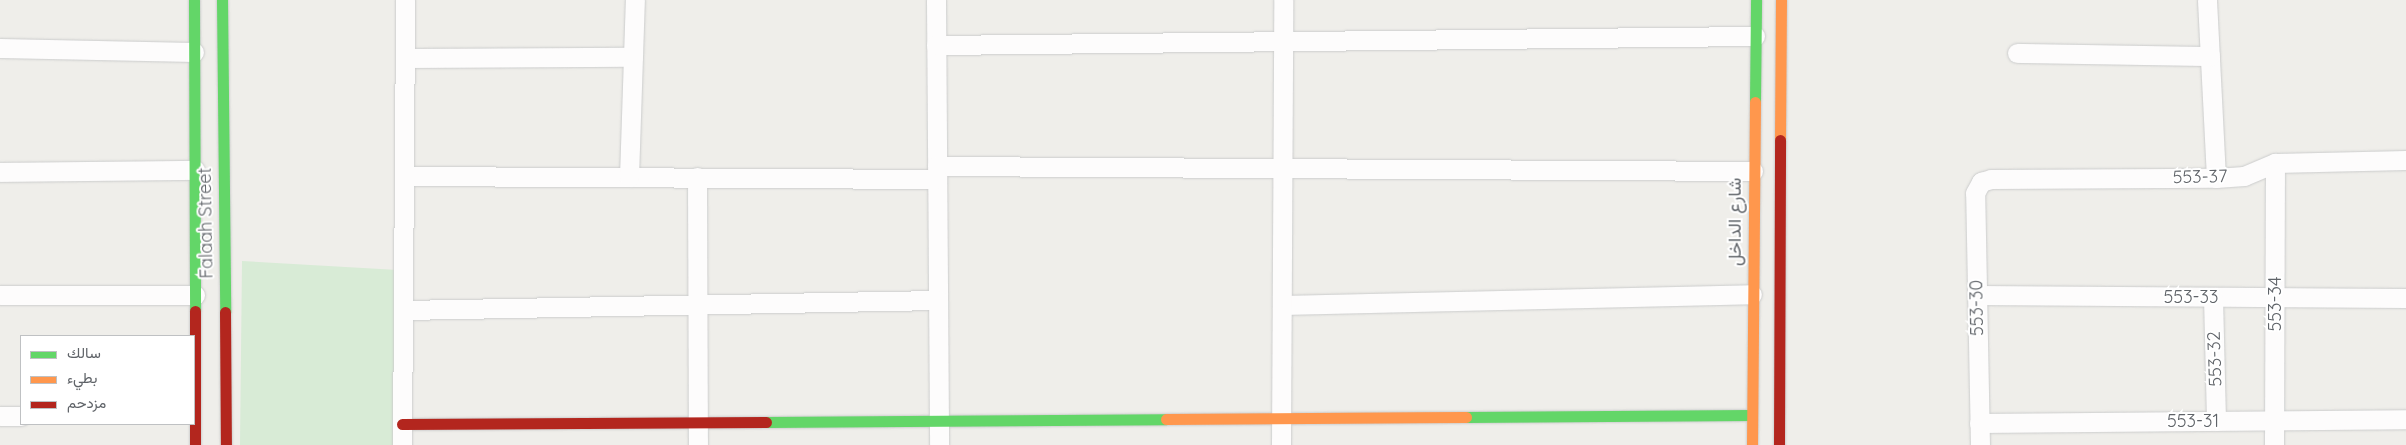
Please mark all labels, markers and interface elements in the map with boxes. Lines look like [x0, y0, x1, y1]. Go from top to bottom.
street label: 553-37 [2172, 166, 2228, 188]
street label: Falaah Street [194, 167, 218, 279]
street label: شارع الداخل [1724, 178, 1746, 266]
street label: 553-34 [2264, 277, 2286, 331]
street label: 553-30 [1966, 280, 1988, 336]
street label: 553-33 [2164, 286, 2218, 308]
street label: 553-32 [2203, 331, 2227, 387]
legend [20, 335, 195, 425]
text: سالك [67, 343, 101, 362]
text: بطيء [67, 368, 97, 387]
text: مزدحم [67, 393, 106, 412]
street label: 553-31 [2167, 410, 2219, 432]

